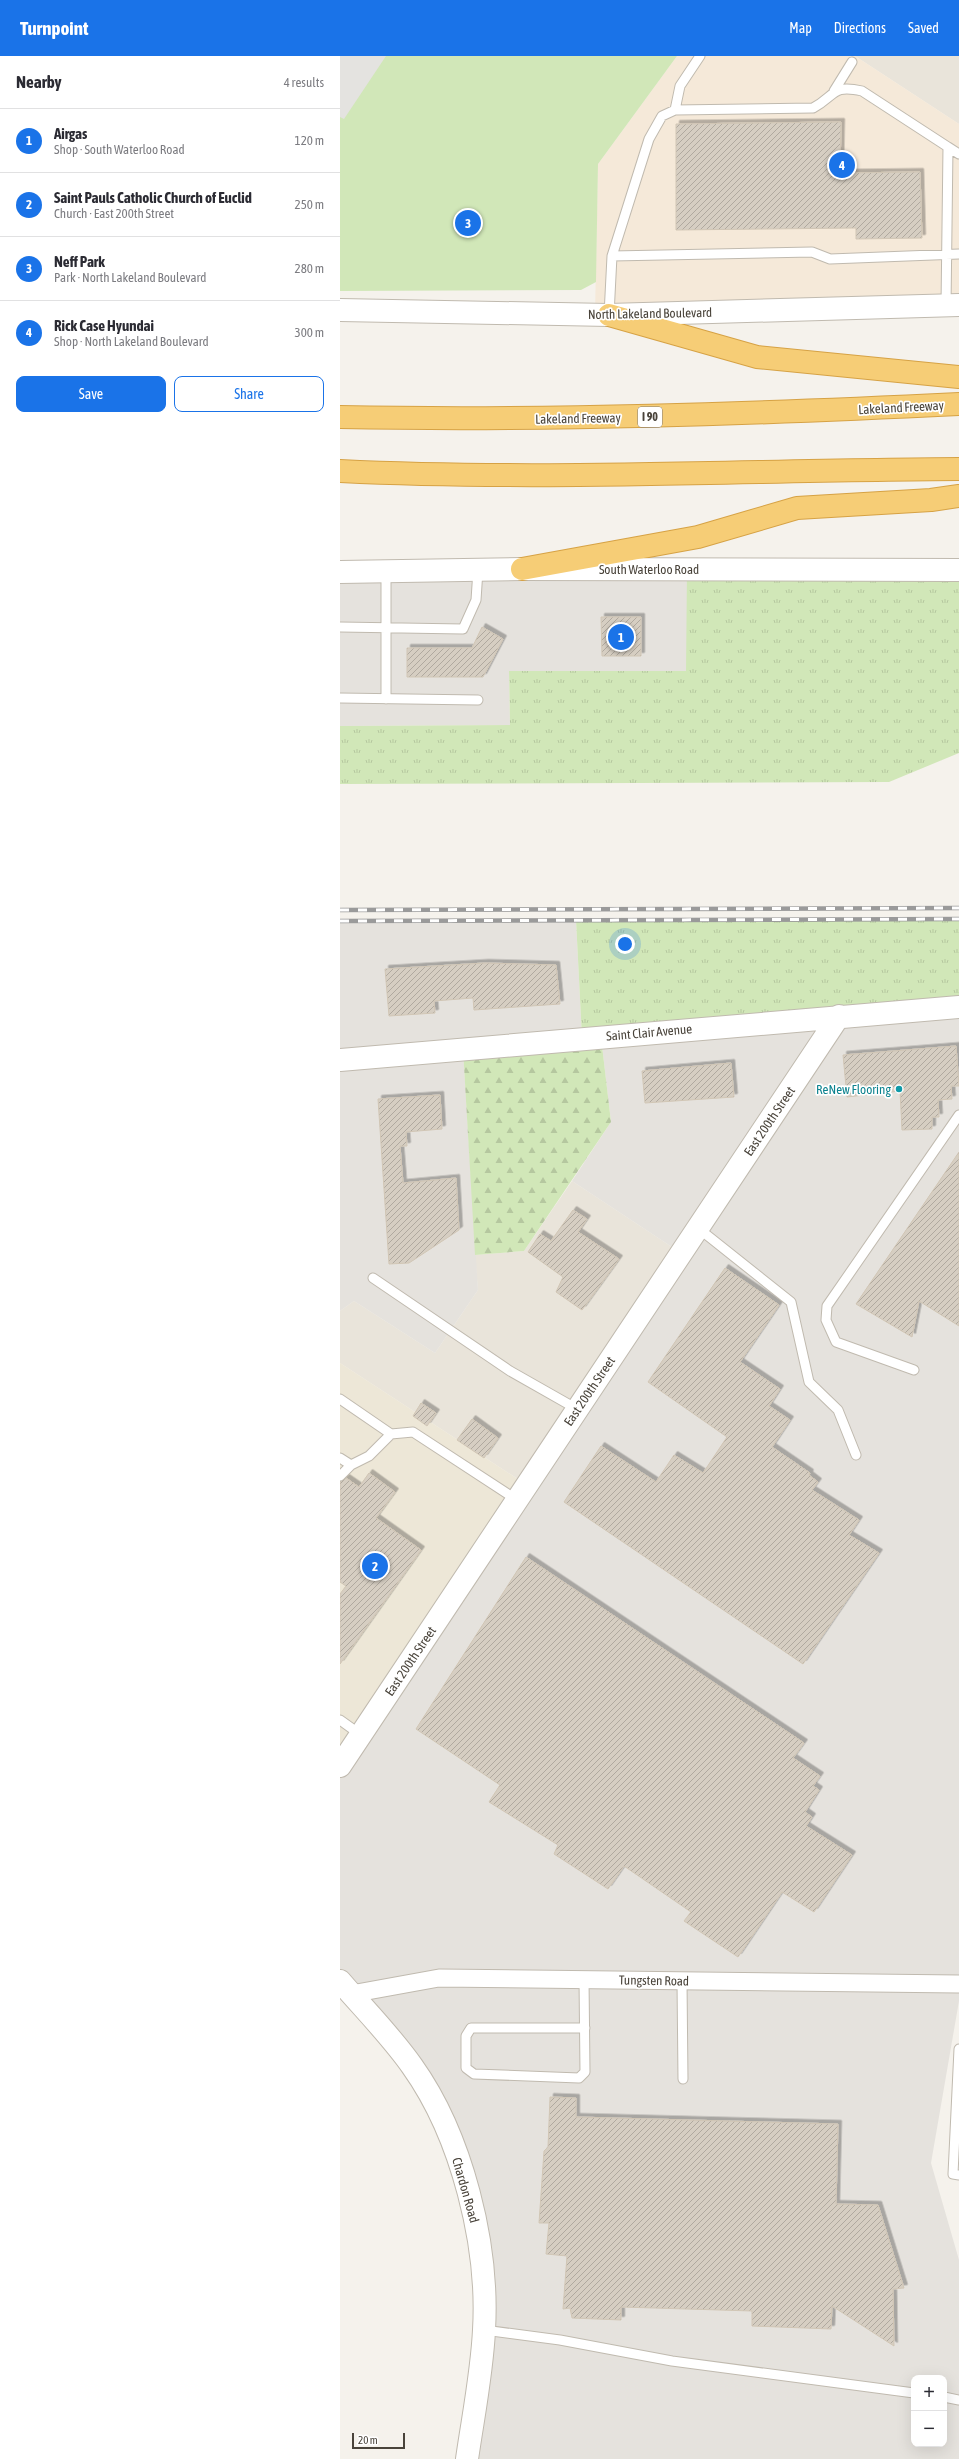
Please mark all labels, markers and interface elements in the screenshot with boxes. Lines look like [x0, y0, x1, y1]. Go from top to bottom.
text: Turnpoint [20, 17, 88, 39]
text: Map [789, 20, 812, 36]
text: Directions [834, 20, 886, 36]
text: Saved [908, 20, 939, 36]
text: Nearby [16, 72, 62, 92]
text: 4 results [284, 75, 324, 90]
text: Airgas [54, 125, 87, 142]
text: 1 [26, 133, 32, 148]
text: 120 m [295, 133, 324, 148]
text: Shop · South Waterloo Road [54, 142, 185, 157]
pin: 4 [829, 150, 855, 180]
text: Saint Pauls Catholic Church of Euclid [54, 189, 252, 206]
text: 2 [26, 197, 32, 212]
text: 250 m [295, 197, 324, 212]
text: Church · East 200th Street [54, 206, 174, 221]
pin: 3 [455, 208, 481, 238]
text: Neff Park [54, 253, 105, 270]
text: 3 [26, 261, 32, 276]
text: 280 m [295, 261, 324, 276]
text: Park · North Lakeland Boulevard [54, 270, 206, 285]
street label: North Lakeland Boulevard [588, 305, 712, 322]
text: Rick Case Hyundai [54, 317, 154, 334]
text: 4 [26, 325, 32, 340]
text: 300 m [295, 325, 324, 340]
text: Shop · North Lakeland Boulevard [54, 334, 209, 349]
button: Save [16, 376, 166, 412]
button: Share [174, 376, 324, 412]
street label: Lakeland Freeway [858, 398, 945, 417]
road number: I 90 [638, 407, 662, 427]
street label: Lakeland Freeway [535, 410, 622, 427]
street label: South Waterloo Road [599, 562, 699, 577]
pin: 1 [608, 622, 634, 652]
your location [615, 934, 635, 954]
street label: Saint Clair Avenue [605, 1021, 693, 1044]
place label: ReNew Flooring [816, 1082, 891, 1097]
street label: East 200th Street [741, 1084, 798, 1159]
marker: ReNew Flooring [894, 1084, 904, 1094]
street label: East 200th Street [561, 1354, 618, 1429]
pin: 2 [362, 1551, 388, 1581]
street label: East 200th Street [382, 1624, 439, 1699]
street label: Tungsten Road [619, 1972, 689, 1989]
street label: Chardon Road [449, 2156, 482, 2225]
map controls [911, 2375, 947, 2447]
button: + [911, 2375, 947, 2411]
button: − [911, 2411, 947, 2447]
scale bar [352, 2431, 405, 2450]
text: 20 m [358, 2434, 378, 2446]

